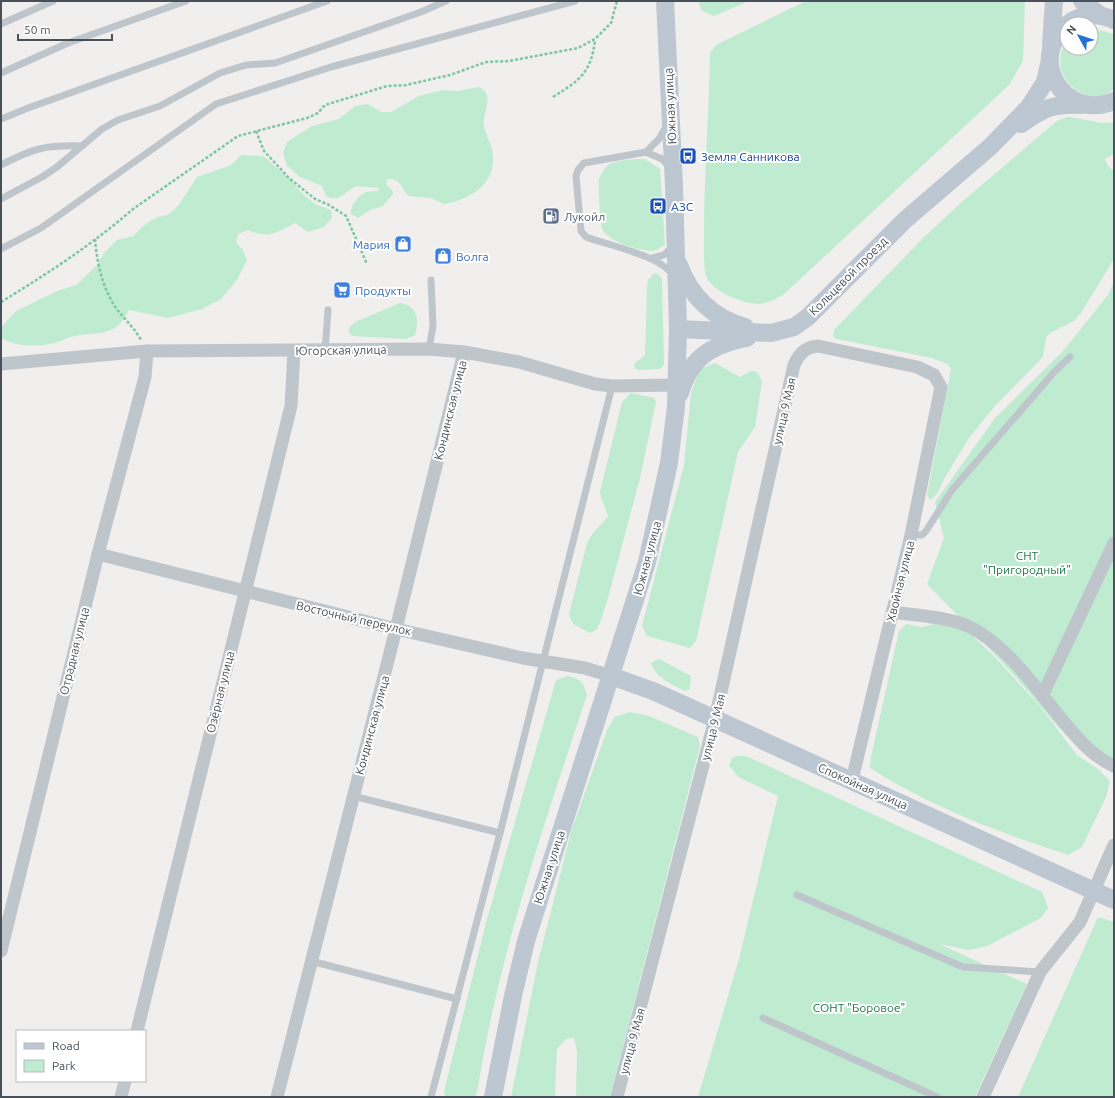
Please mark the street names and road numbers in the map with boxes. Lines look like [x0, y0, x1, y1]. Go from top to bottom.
street label: Южная улица [662, 68, 678, 144]
street label: Кольцевой проезд [806, 234, 890, 318]
street label: Югорская улица [295, 343, 387, 357]
street label: Кондинская улица [431, 359, 469, 461]
street label: улица 9 Мая [770, 376, 798, 446]
street label: Южная улица [631, 519, 663, 597]
street label: Хвойная улица [884, 539, 916, 623]
street label: Восточный переулок [295, 598, 413, 638]
street label: Отрадная улица [57, 606, 91, 696]
street label: Озёрная улица [204, 650, 236, 734]
street label: Кондинская улица [352, 674, 392, 776]
street label: улица 9 Мая [698, 692, 728, 762]
street label: Спокойная улица [816, 760, 910, 812]
street label: Южная улица [531, 829, 567, 905]
street label: улица 9 Мая [617, 1006, 647, 1076]

